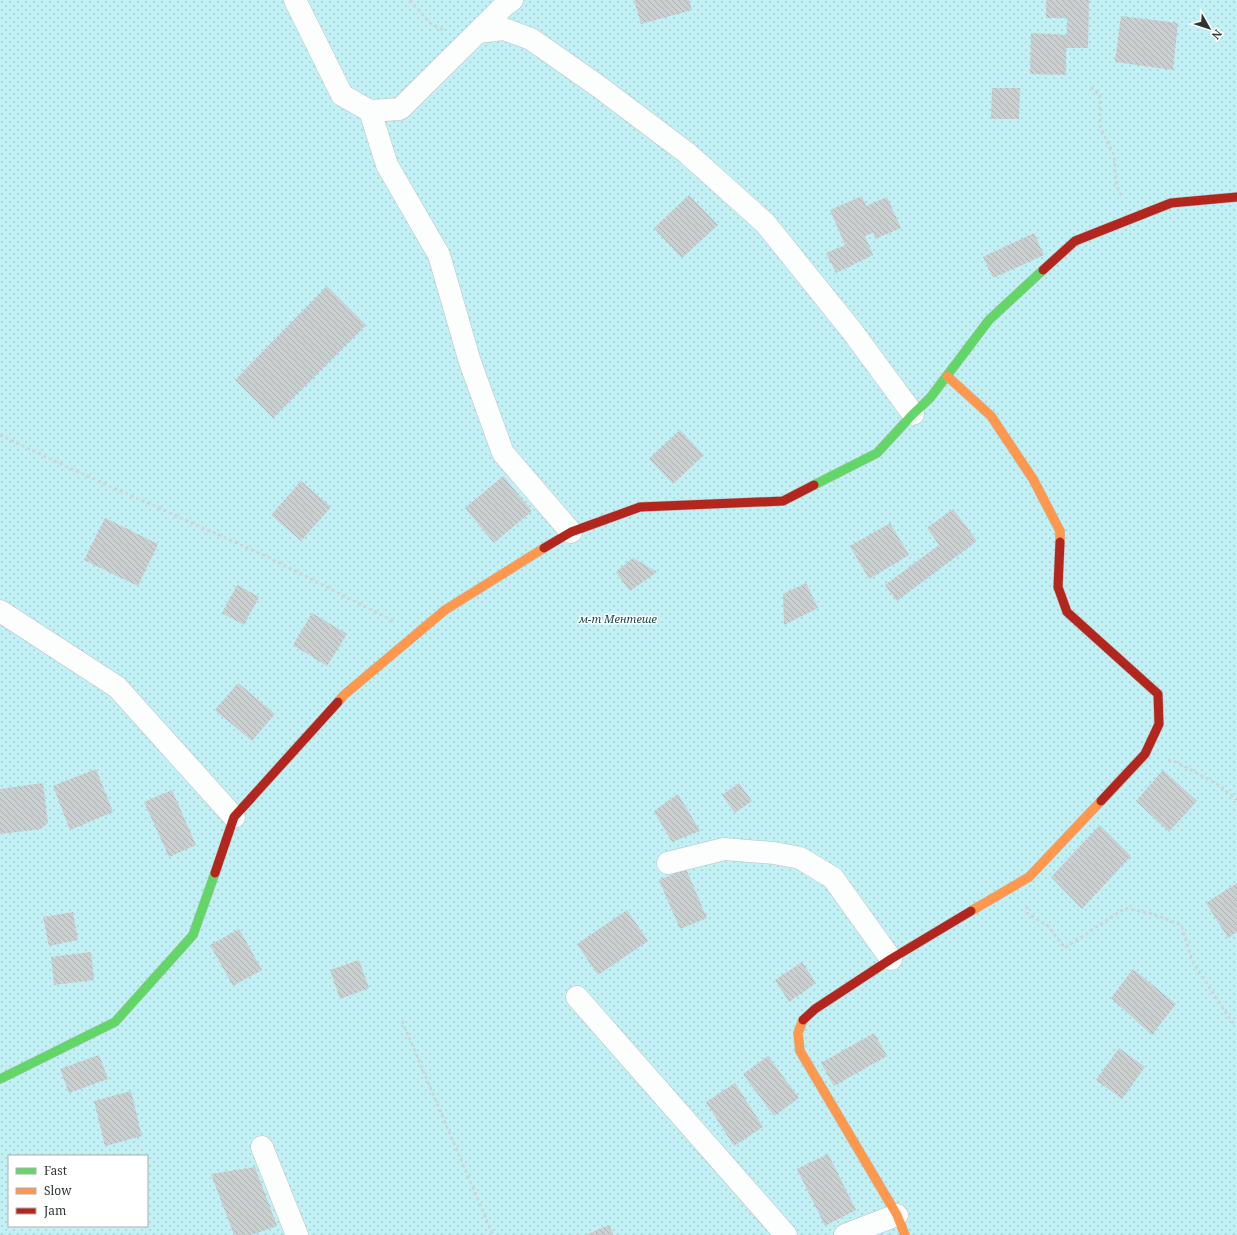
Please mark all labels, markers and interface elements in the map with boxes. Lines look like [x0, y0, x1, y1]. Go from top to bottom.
north arrow [1189, 8, 1229, 48]
text: N [1208, 27, 1226, 43]
park label: м-т Ментeше [578, 611, 658, 626]
legend [8, 1155, 148, 1227]
text: Fast [44, 1162, 67, 1179]
text: Slow [44, 1182, 72, 1199]
text: Jam [43, 1202, 66, 1219]

